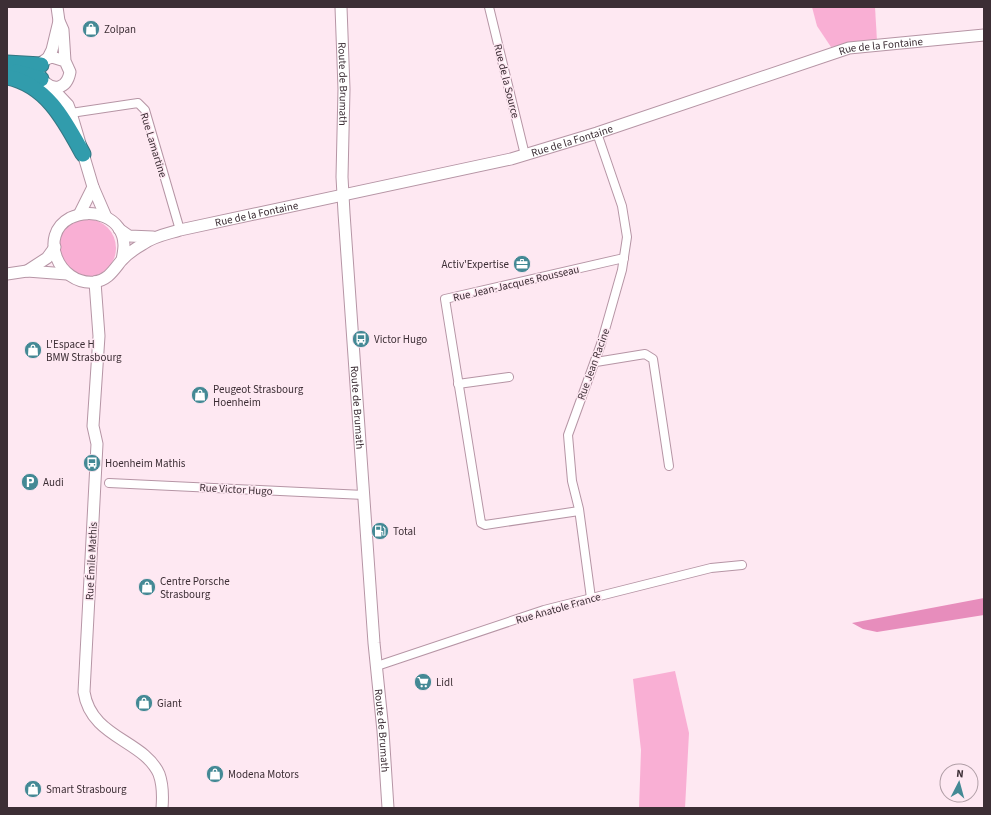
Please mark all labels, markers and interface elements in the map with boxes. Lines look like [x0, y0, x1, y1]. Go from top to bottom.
shop icon: Zolpan [81, 19, 101, 39]
place label: Zolpan [104, 22, 136, 37]
street label: Rue de la Fontaine [837, 34, 924, 59]
street label: Route de Brumath [334, 42, 351, 126]
street label: Rue de la Source [490, 42, 523, 120]
street label: Rue Lamartine [137, 111, 171, 180]
street label: Rue de la Fontaine [529, 121, 615, 161]
street label: Rue de la Fontaine [214, 198, 300, 230]
office icon: Activ'Expertise [512, 254, 532, 274]
place label: Activ'Expertise [442, 257, 510, 272]
street label: Rue Jean-Jacques Rousseau [451, 262, 581, 305]
street label: Rue Jean Racine [574, 326, 614, 402]
bus stop icon: Victor Hugo [351, 329, 371, 349]
place label: Victor Hugo [374, 332, 427, 347]
place label: L'Espace H BMW Strasbourg [46, 337, 122, 365]
shop icon: L'Espace H BMW Strasbourg [23, 340, 43, 360]
street label: Route de Brumath [347, 365, 367, 450]
place label: Peugeot Strasbourg Hoenheim [213, 382, 304, 410]
shop icon: Peugeot Strasbourg Hoenheim [190, 385, 210, 405]
bus stop icon: Hoenheim Mathis [82, 453, 102, 473]
place label: Hoenheim Mathis [105, 456, 186, 471]
parking icon: Audi [20, 472, 40, 492]
place label: Audi [43, 475, 64, 490]
street label: Rue Victor Hugo [199, 480, 273, 499]
street label: Rue Émile Mathis [82, 521, 101, 601]
fuel station icon: Total [370, 521, 390, 541]
place label: Total [393, 524, 416, 539]
place label: Centre Porsche Strasbourg [160, 574, 230, 602]
shop icon: Centre Porsche Strasbourg [137, 577, 157, 597]
street label: Rue Anatole France [514, 589, 603, 628]
supermarket icon: Lidl [413, 672, 433, 692]
place label: Lidl [436, 675, 453, 690]
street label: Route de Brumath [371, 688, 393, 773]
shop icon: Giant [134, 693, 154, 713]
place label: Giant [157, 696, 182, 711]
north arrow [939, 763, 979, 803]
shop icon: Modena Motors [205, 764, 225, 784]
text: N [956, 766, 964, 781]
place label: Modena Motors [228, 767, 299, 782]
shop icon: Smart Strasbourg [23, 779, 43, 799]
place label: Smart Strasbourg [46, 782, 127, 797]

